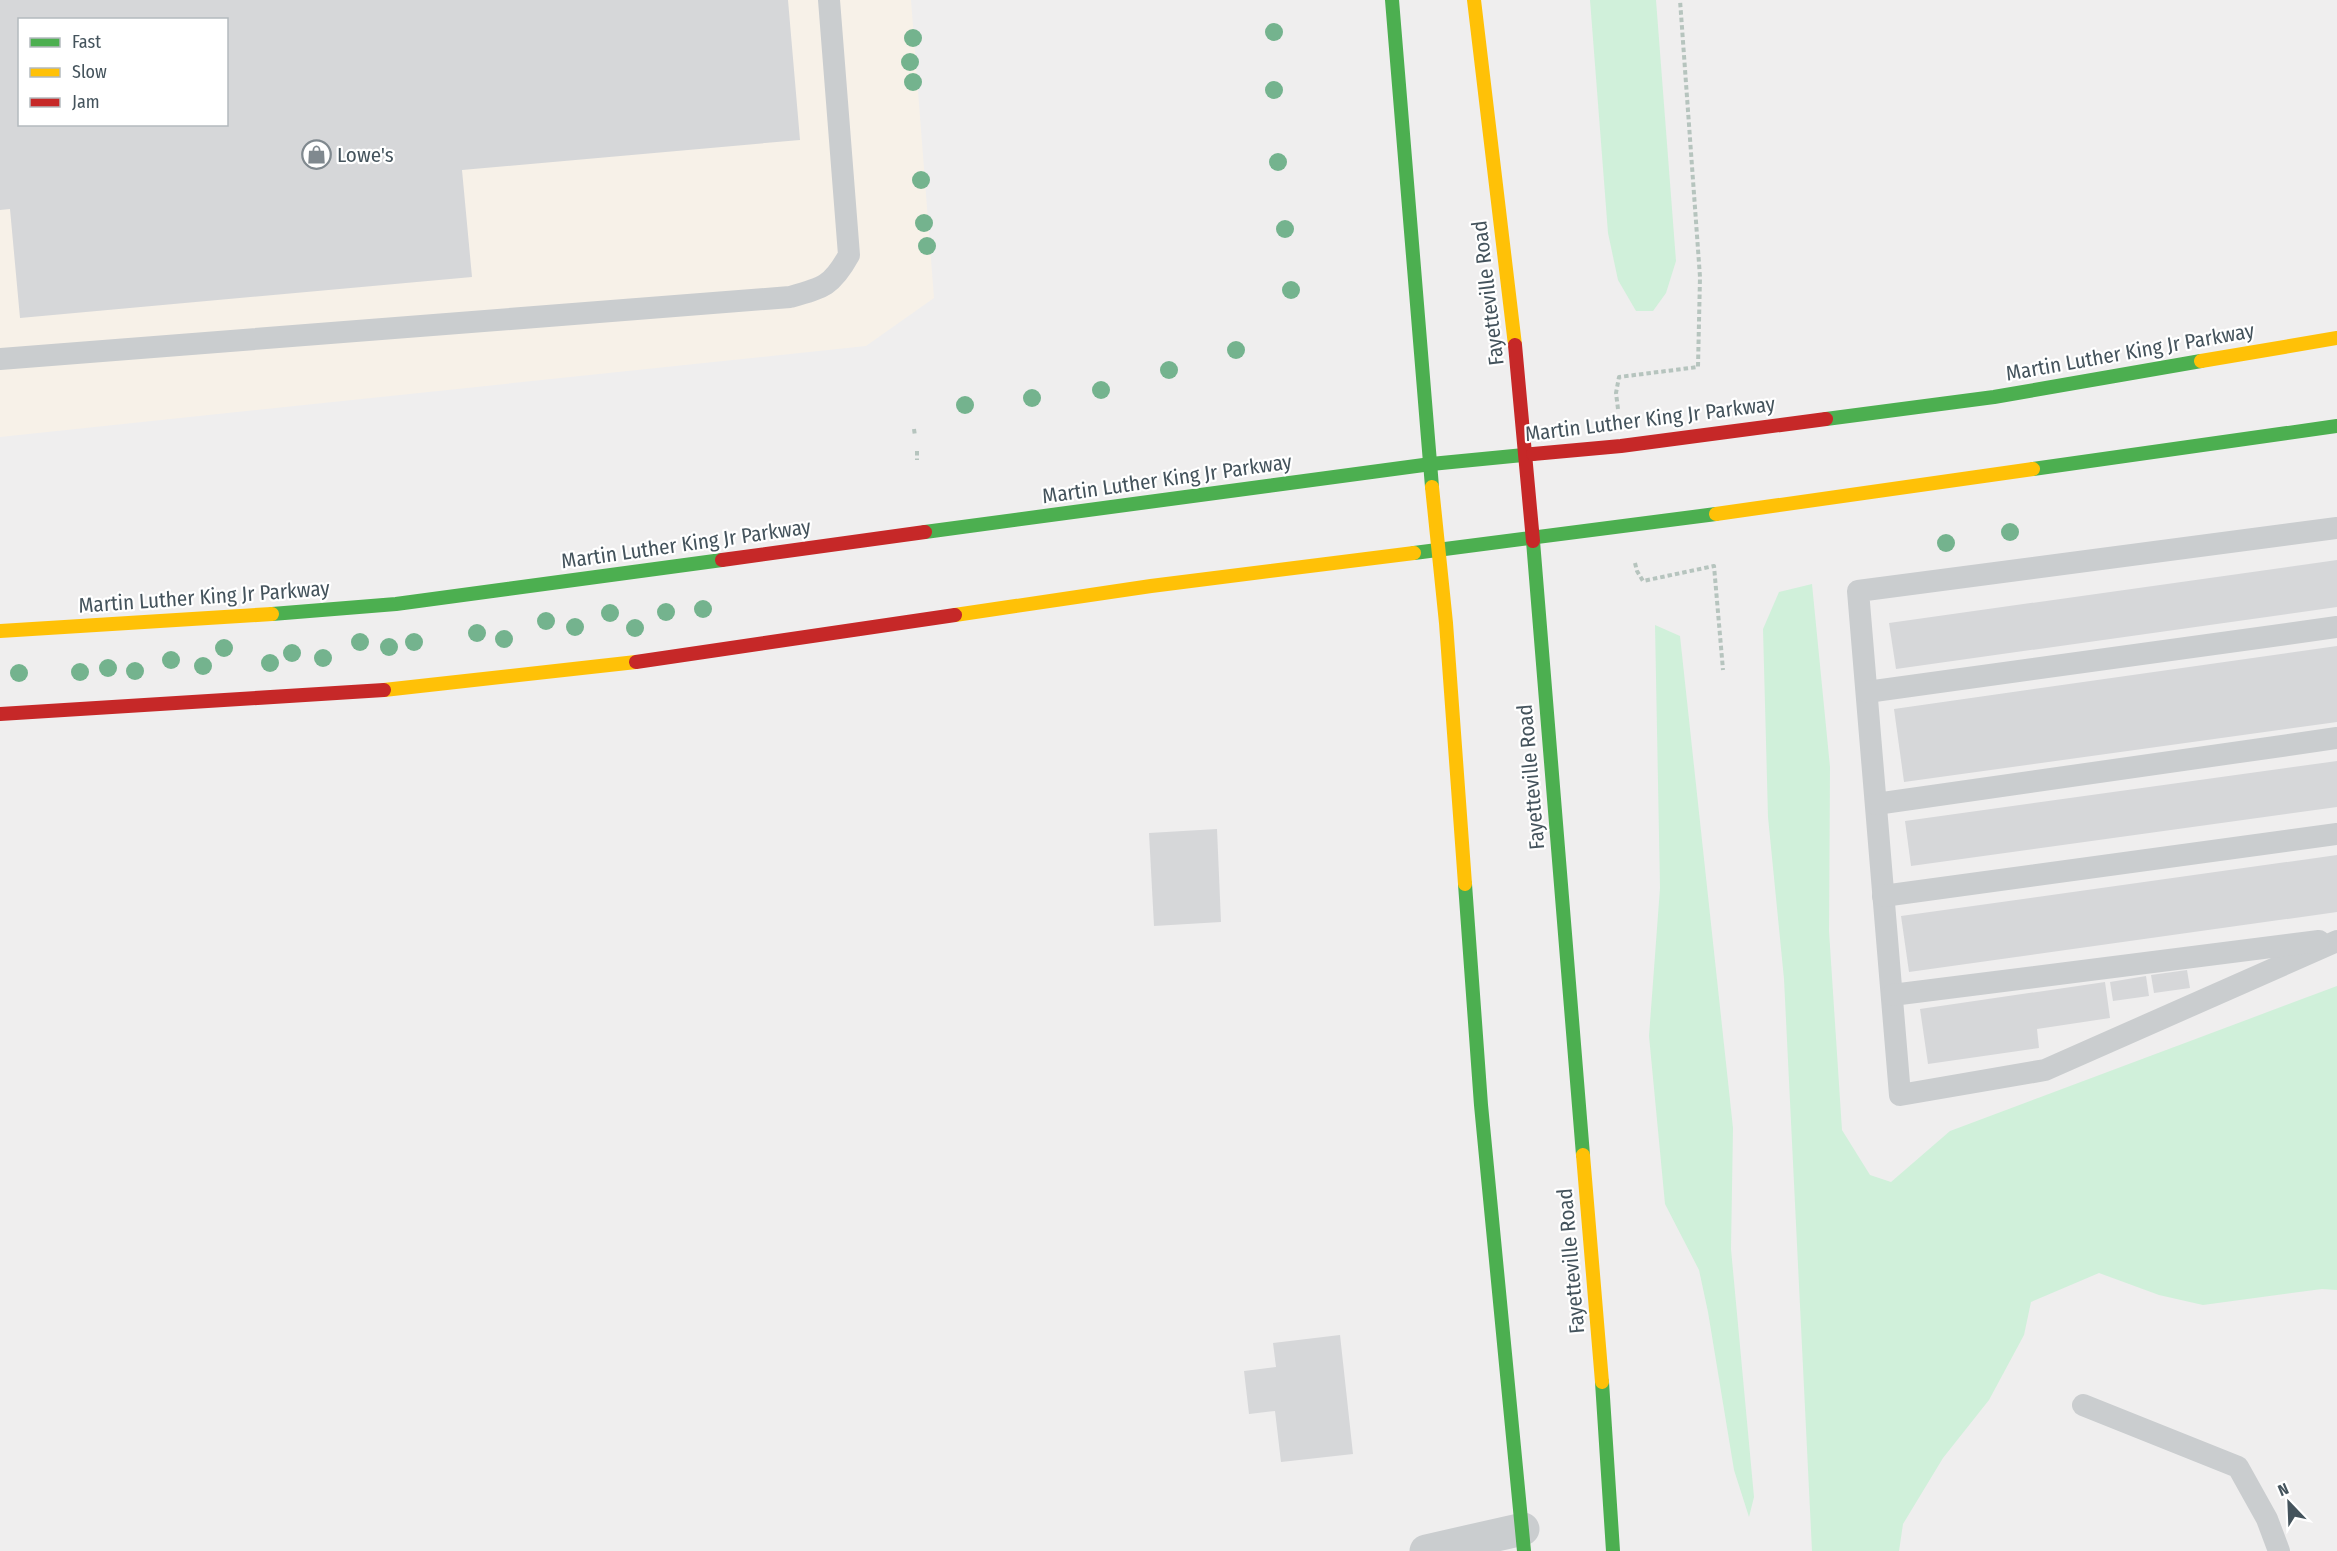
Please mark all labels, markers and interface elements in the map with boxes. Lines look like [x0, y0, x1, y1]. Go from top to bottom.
legend [18, 18, 228, 126]
text: Fast [72, 31, 101, 53]
text: Slow [72, 61, 107, 83]
text: Jam [72, 91, 100, 113]
shop icon: Lowe's [300, 139, 332, 171]
place label: Lowe's [337, 142, 394, 168]
street label: Fayetteville Road [1466, 219, 1510, 367]
street label: Martin Luther King Jr Parkway [2004, 317, 2257, 387]
street label: Martin Luther King Jr Parkway [1524, 391, 1777, 447]
street label: Martin Luther King Jr Parkway [1041, 449, 1294, 509]
street label: Martin Luther King Jr Parkway [560, 514, 813, 574]
street label: Martin Luther King Jr Parkway [78, 575, 331, 619]
street label: Fayetteville Road [1512, 703, 1550, 851]
street label: Fayetteville Road [1552, 1187, 1590, 1335]
north arrow [2259, 1473, 2319, 1533]
text: N [2275, 1479, 2291, 1500]

